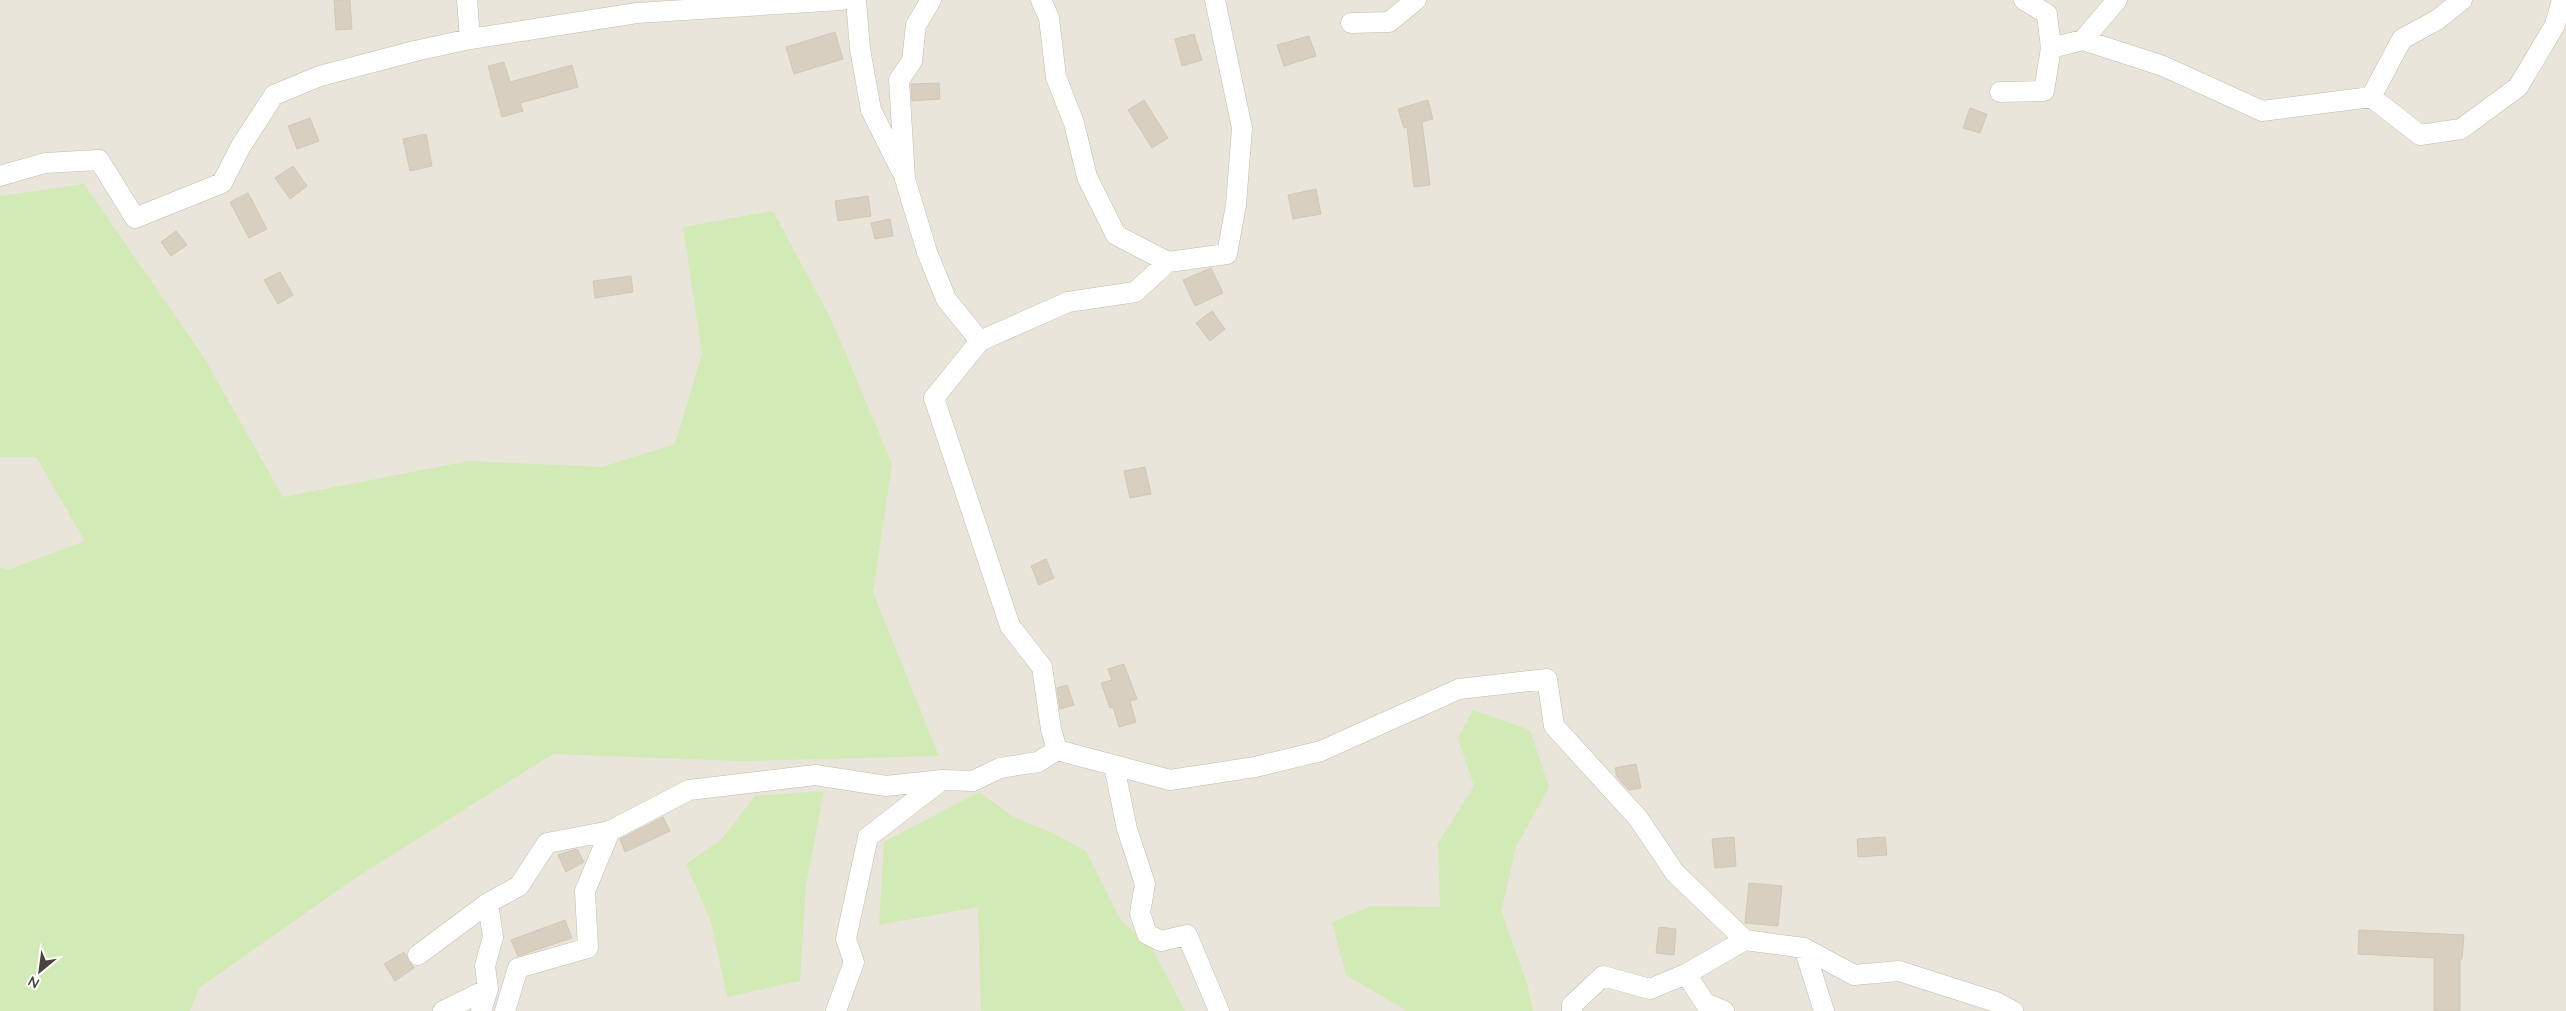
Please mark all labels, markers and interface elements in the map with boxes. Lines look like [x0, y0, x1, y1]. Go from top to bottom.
north arrow [15, 946, 65, 996]
text: N [25, 972, 43, 993]

